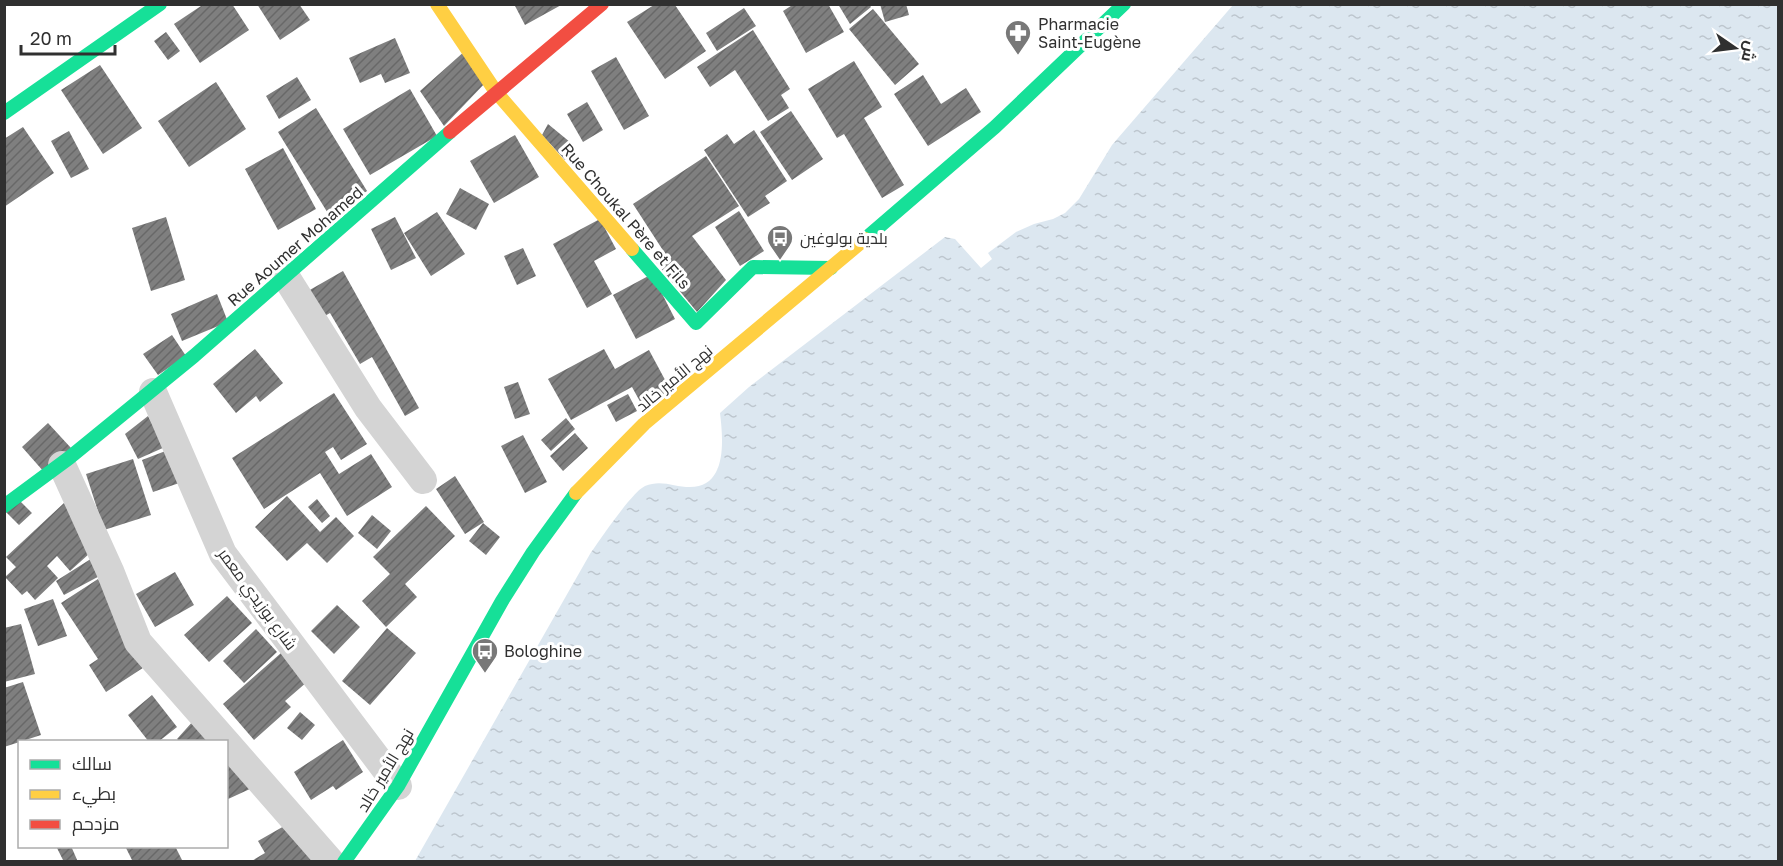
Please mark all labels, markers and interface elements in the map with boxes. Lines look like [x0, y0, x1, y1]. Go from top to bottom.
place label: Pharmacie Saint-Eugène [1038, 14, 1141, 52]
scale bar [21, 18, 116, 56]
pharmacy icon: Pharmacie Saint-Eugène [1003, 18, 1033, 56]
north arrow [1705, 18, 1765, 78]
text: 20 m [30, 27, 72, 49]
text: ش [1737, 39, 1762, 64]
street label: Rue Choukal Père et Fils [557, 139, 695, 293]
street label: Rue Aoumer Mohamed [223, 182, 367, 310]
bus stop icon: بلدية بولوغين [765, 223, 795, 261]
place label: بلدية بولوغين [800, 228, 888, 249]
street label: نهج الأمير خالد [632, 340, 718, 417]
street label: شارع بوزيدي معمر [210, 543, 302, 656]
bus stop icon: Bologhine [470, 636, 500, 674]
place label: Bologhine [504, 641, 582, 661]
street label: نهج الأمير خالد [352, 725, 419, 816]
legend [18, 740, 228, 848]
text: سالك [72, 752, 112, 774]
text: بطيء [72, 782, 116, 808]
text: مزدحم [72, 812, 120, 836]

